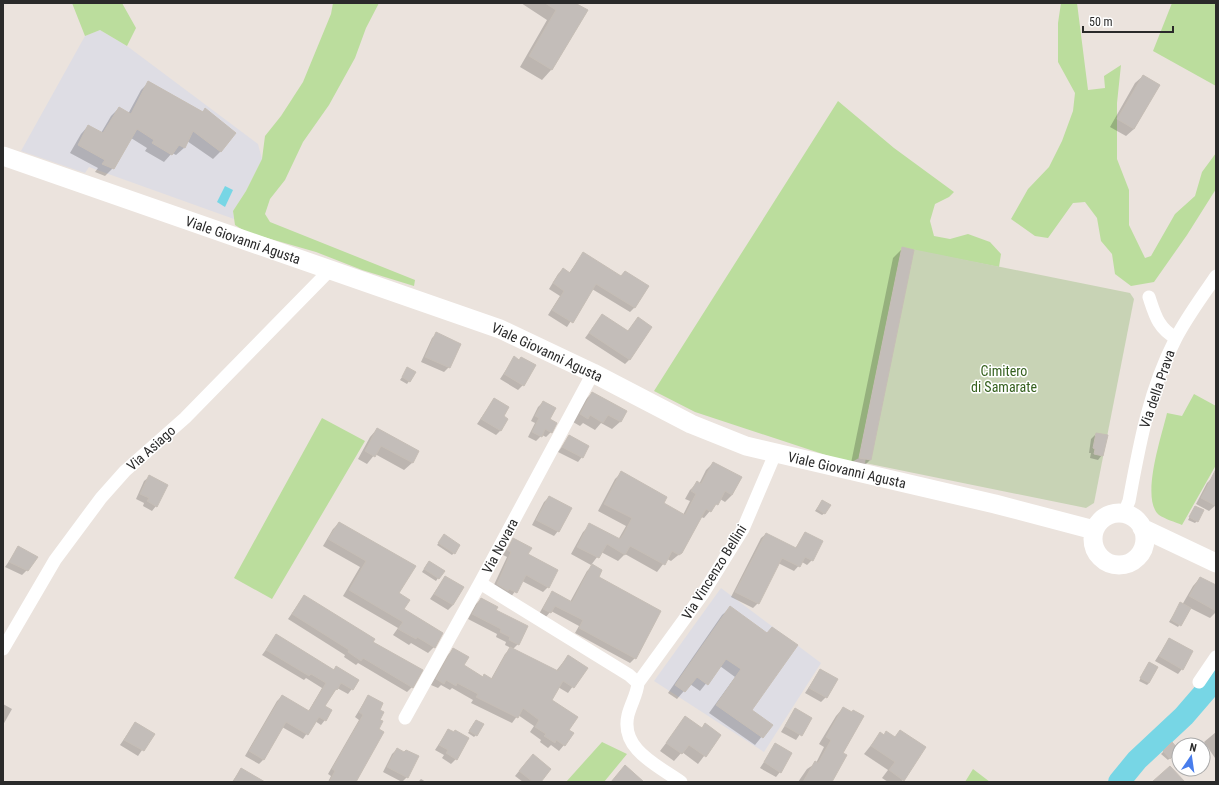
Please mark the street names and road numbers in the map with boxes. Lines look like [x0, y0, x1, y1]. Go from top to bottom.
street label: Viale Giovanni Agusta [183, 213, 303, 267]
street label: Viale Giovanni Agusta [489, 319, 605, 385]
street label: Via della Prava [1136, 348, 1178, 430]
street label: Via Asiago [124, 422, 178, 474]
street label: Viale Giovanni Agusta [786, 449, 908, 491]
street label: Via Novara [479, 516, 521, 576]
street label: Via Vincenzo Bellini [678, 522, 750, 622]

